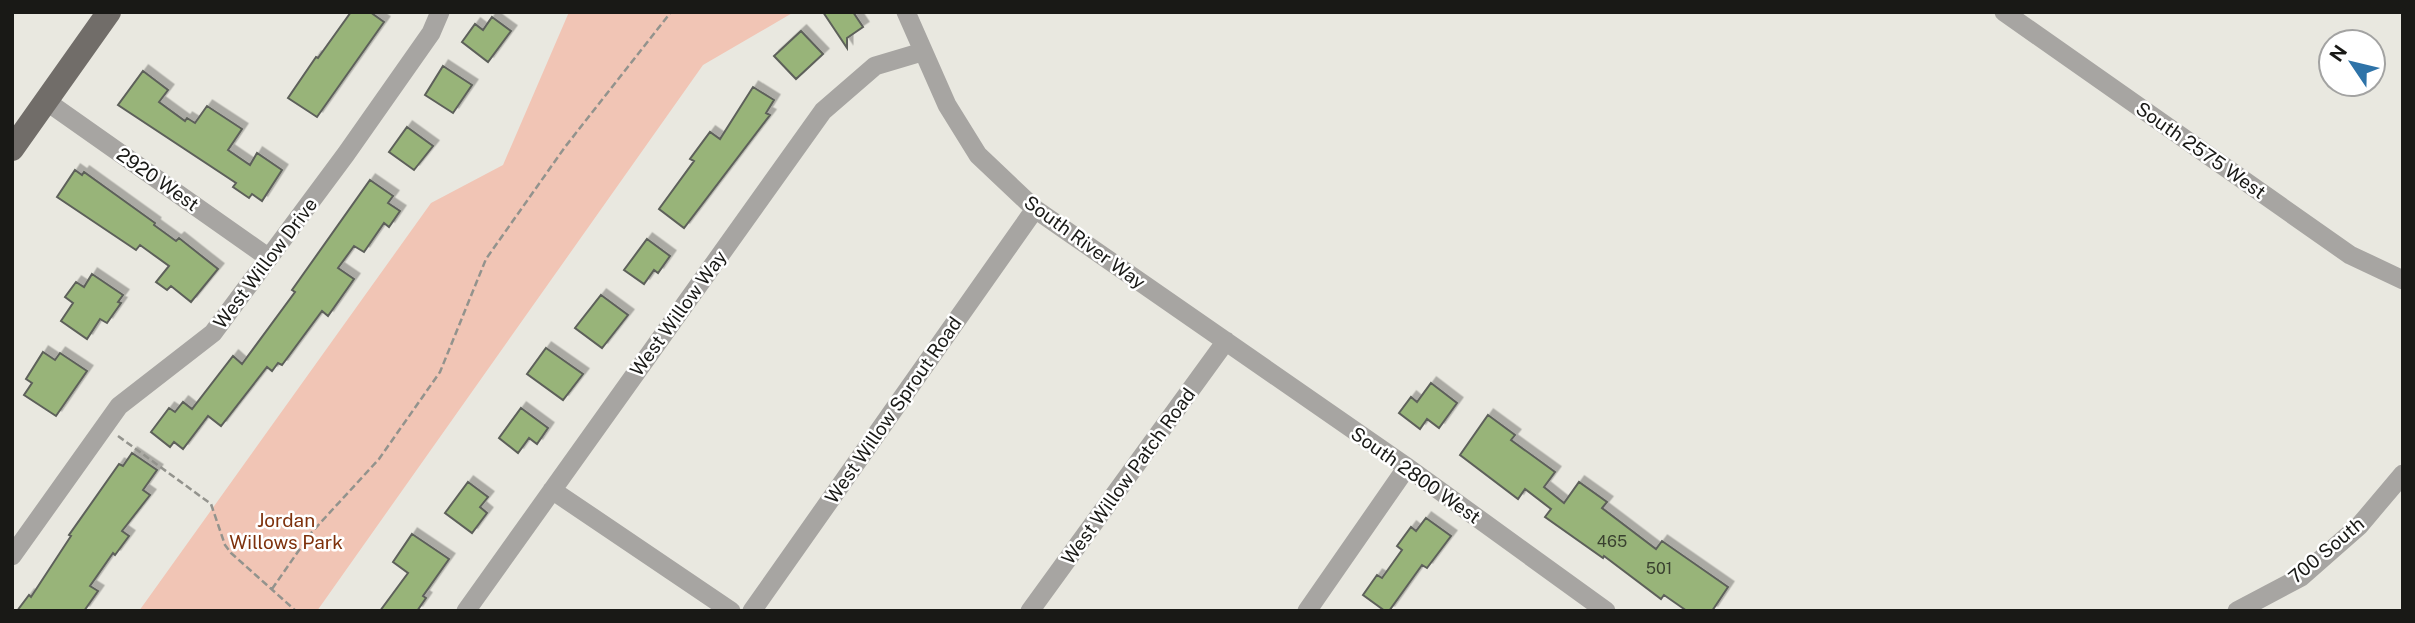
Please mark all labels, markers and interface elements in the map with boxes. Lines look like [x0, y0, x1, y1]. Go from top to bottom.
north arrow [2317, 28, 2387, 98]
text: N [2325, 41, 2351, 66]
street label: South 2575 West [2132, 97, 2270, 203]
street label: 2920 West [113, 143, 203, 215]
street label: South River Way [1020, 191, 1150, 293]
street label: West Willow Drive [209, 193, 321, 333]
street label: West Willow Way [625, 246, 731, 380]
street label: West Willow Sprout Road [820, 312, 966, 508]
street label: West Willow Patch Road [1057, 384, 1199, 568]
street label: South 2800 West [1347, 422, 1485, 528]
park label: Jordan Willows Park [229, 509, 343, 553]
street label: 700 South [2284, 512, 2368, 588]
house number: 465 [1597, 532, 1627, 551]
house number: 501 [1646, 559, 1672, 578]

